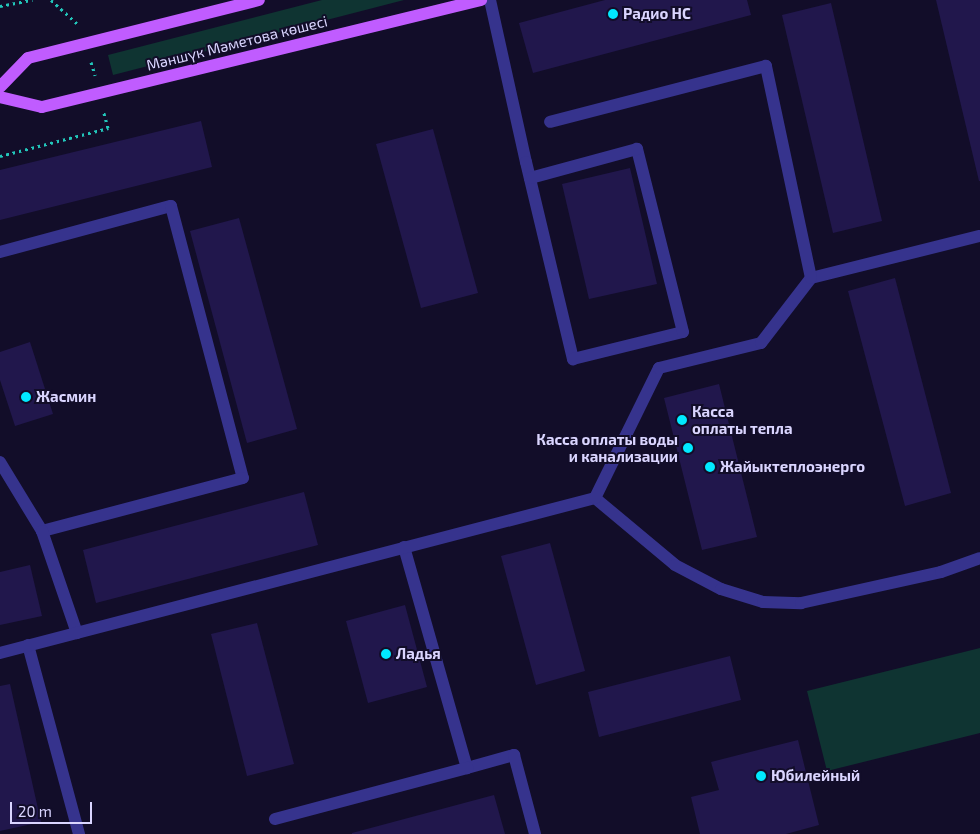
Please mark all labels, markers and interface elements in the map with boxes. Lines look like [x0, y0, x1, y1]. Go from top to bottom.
place label: Радио НС [623, 5, 691, 23]
marker: Радио НС [607, 8, 619, 20]
street label: Мәншүк Мәметова көшесі [145, 12, 329, 74]
place label: Жасмин [36, 388, 96, 406]
marker: Жасмин [20, 391, 32, 403]
place label: Касса оплаты тепла [692, 402, 793, 437]
marker: Касса оплаты тепла [676, 414, 688, 426]
place label: Касса оплаты воды и канализации [536, 430, 678, 465]
marker: Касса оплаты воды и канализации [682, 442, 694, 454]
place label: Жайыктеплоэнерго [720, 458, 865, 476]
marker: Жайыктеплоэнерго [704, 461, 716, 473]
place label: Ладья [396, 645, 441, 663]
marker: Ладья [380, 648, 392, 660]
place label: Юбилейный [771, 767, 860, 785]
marker: Юбилейный [755, 770, 767, 782]
scale bar [12, 792, 95, 824]
text: 20 m [18, 802, 52, 820]

